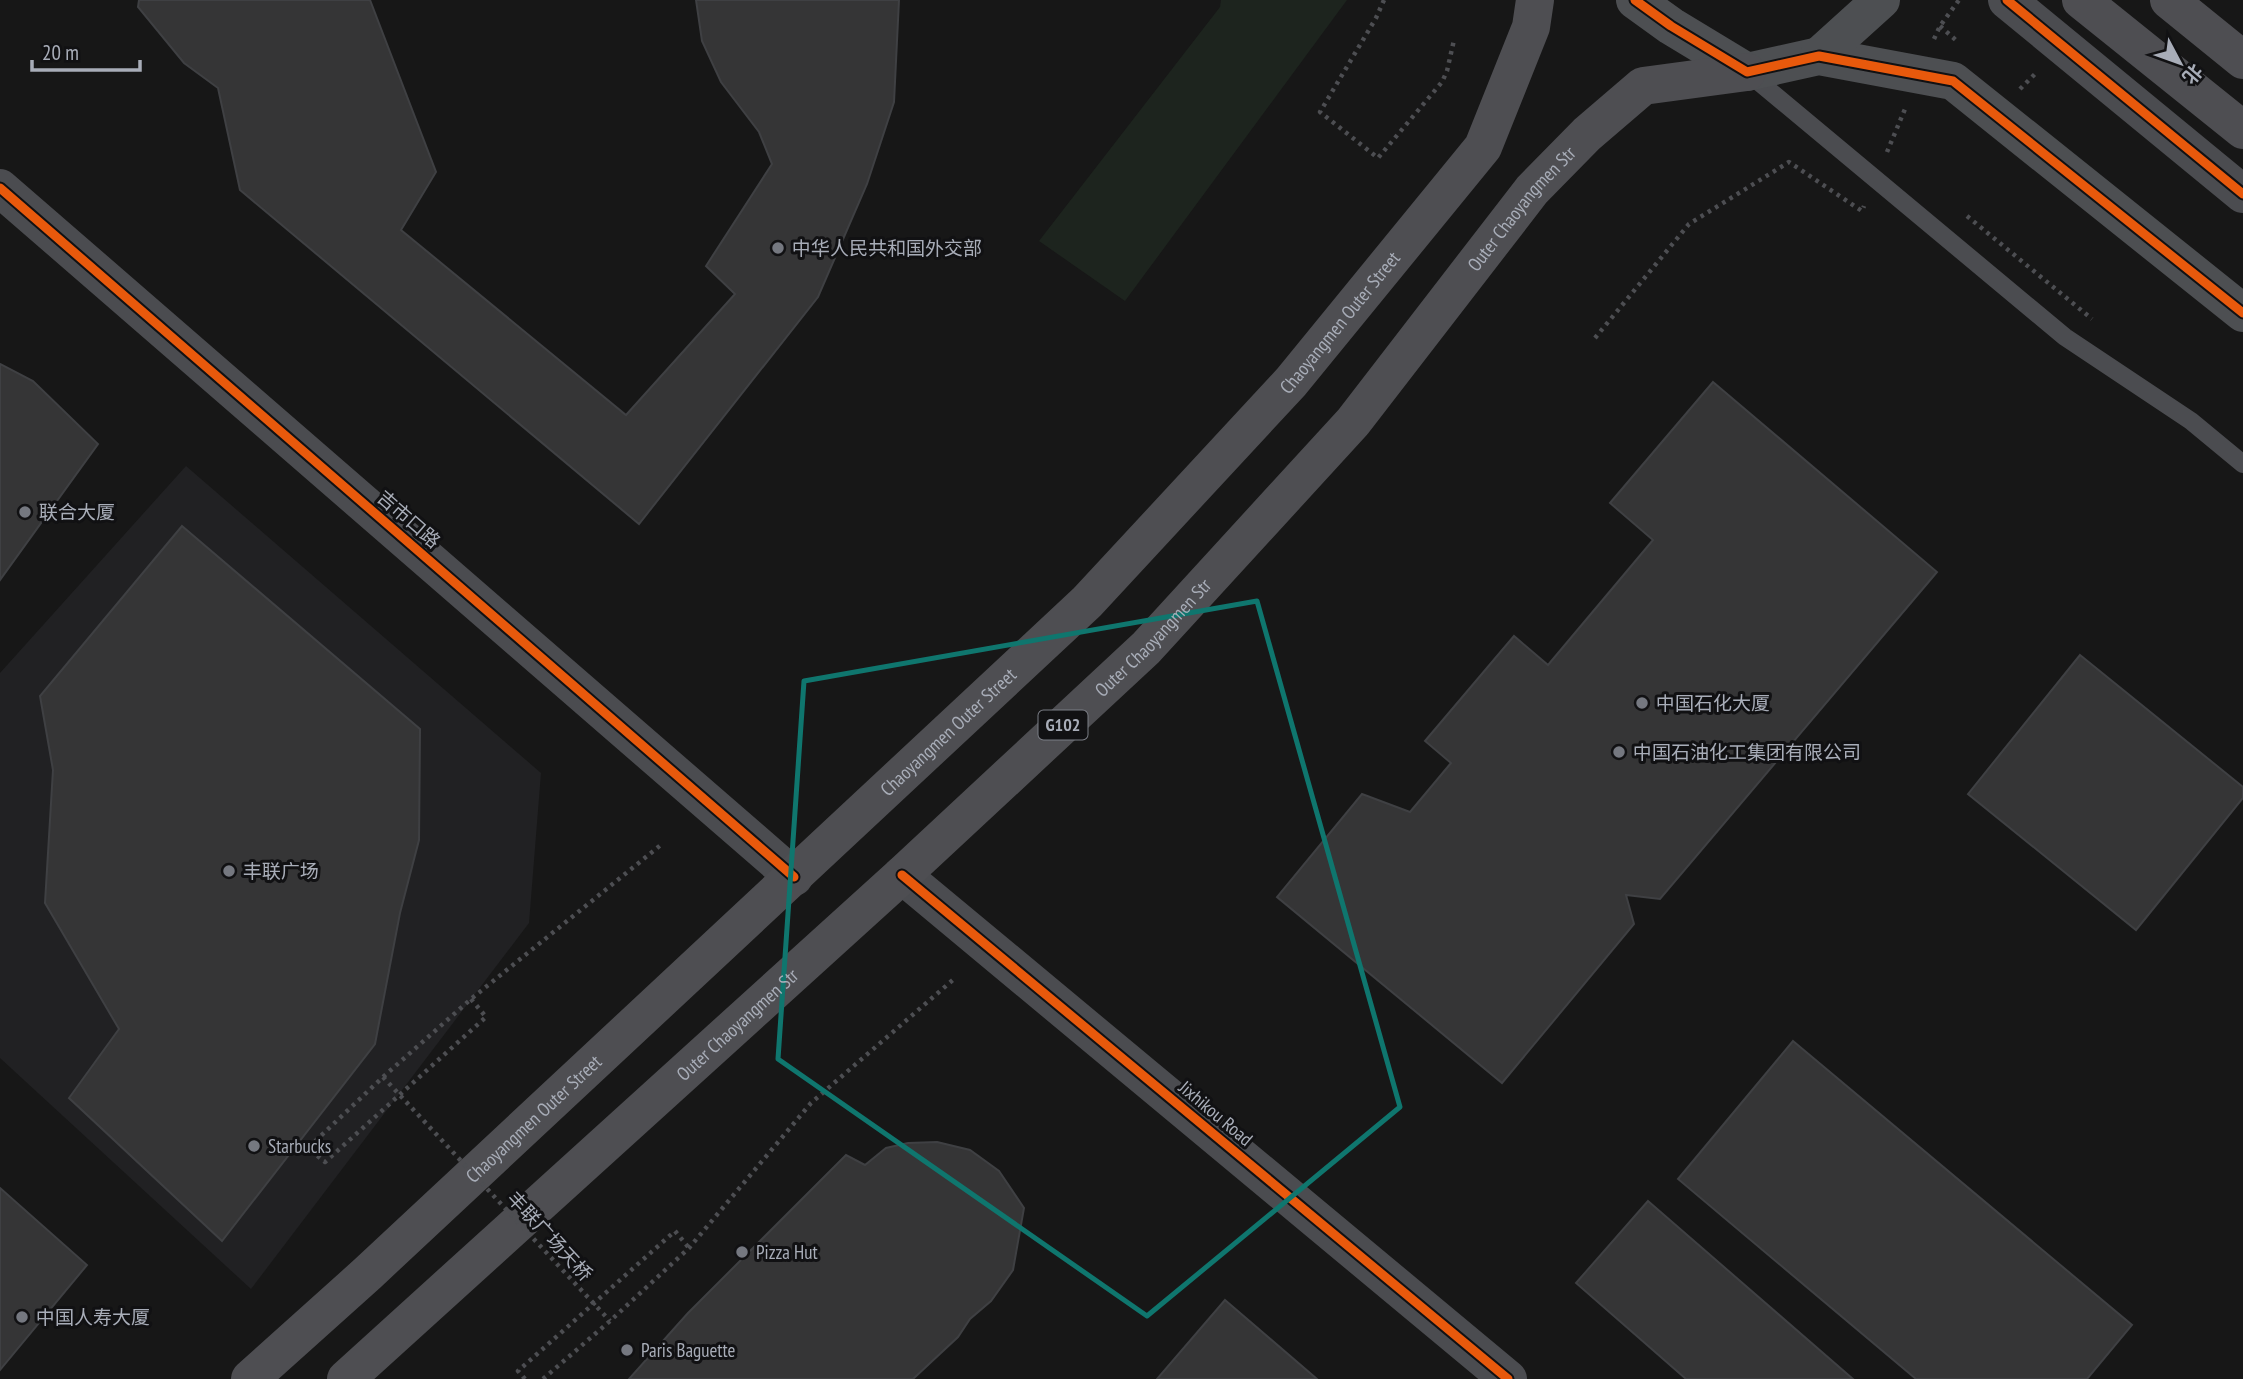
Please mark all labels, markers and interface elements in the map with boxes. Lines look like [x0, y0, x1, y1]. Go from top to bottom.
scale bar [32, 28, 140, 72]
north arrow [2145, 28, 2215, 98]
text: 20 m [42, 39, 79, 66]
text: 北 [2178, 59, 2208, 89]
street label: Outer Chaoyangmen Str [1462, 140, 1581, 276]
place label: 中华人民共和国外交部 [792, 236, 982, 260]
marker: 中华人民共和国外交部 [770, 240, 786, 256]
street label: Chaoyangmen Outer Street [1274, 246, 1405, 399]
street label: 吉市口路 [372, 485, 446, 553]
place label: 联合大厦 [39, 500, 115, 524]
marker: 联合大厦 [17, 504, 33, 520]
street label: Outer Chaoyangmen Str [1090, 573, 1216, 702]
street label: Chaoyangmen Outer Street [875, 662, 1021, 801]
place label: 中国石化大厦 [1656, 691, 1770, 715]
marker: 中国石化大厦 [1634, 695, 1650, 711]
road number: G102 [1038, 710, 1088, 740]
place label: 中国石油化工集团有限公司 [1633, 740, 1861, 764]
marker: 中国石油化工集团有限公司 [1611, 744, 1627, 760]
place label: 丰联广场 [243, 859, 319, 883]
marker: 丰联广场 [221, 863, 237, 879]
street label: Outer Chaoyangmen Str [671, 963, 804, 1086]
street label: Chaoyangmen Outer Street [461, 1049, 607, 1188]
street label: Jixhikou Road [1173, 1075, 1258, 1151]
place label: Starbucks [268, 1134, 331, 1158]
marker: Starbucks [246, 1138, 262, 1154]
street label: 丰联广场天桥 [502, 1186, 598, 1286]
place label: Pizza Hut [756, 1240, 818, 1264]
marker: Pizza Hut [734, 1244, 750, 1260]
place label: 中国人寿大厦 [36, 1305, 150, 1329]
marker: 中国人寿大厦 [14, 1309, 30, 1325]
place label: Paris Baguette [641, 1338, 736, 1362]
marker: Paris Baguette [619, 1342, 635, 1358]

